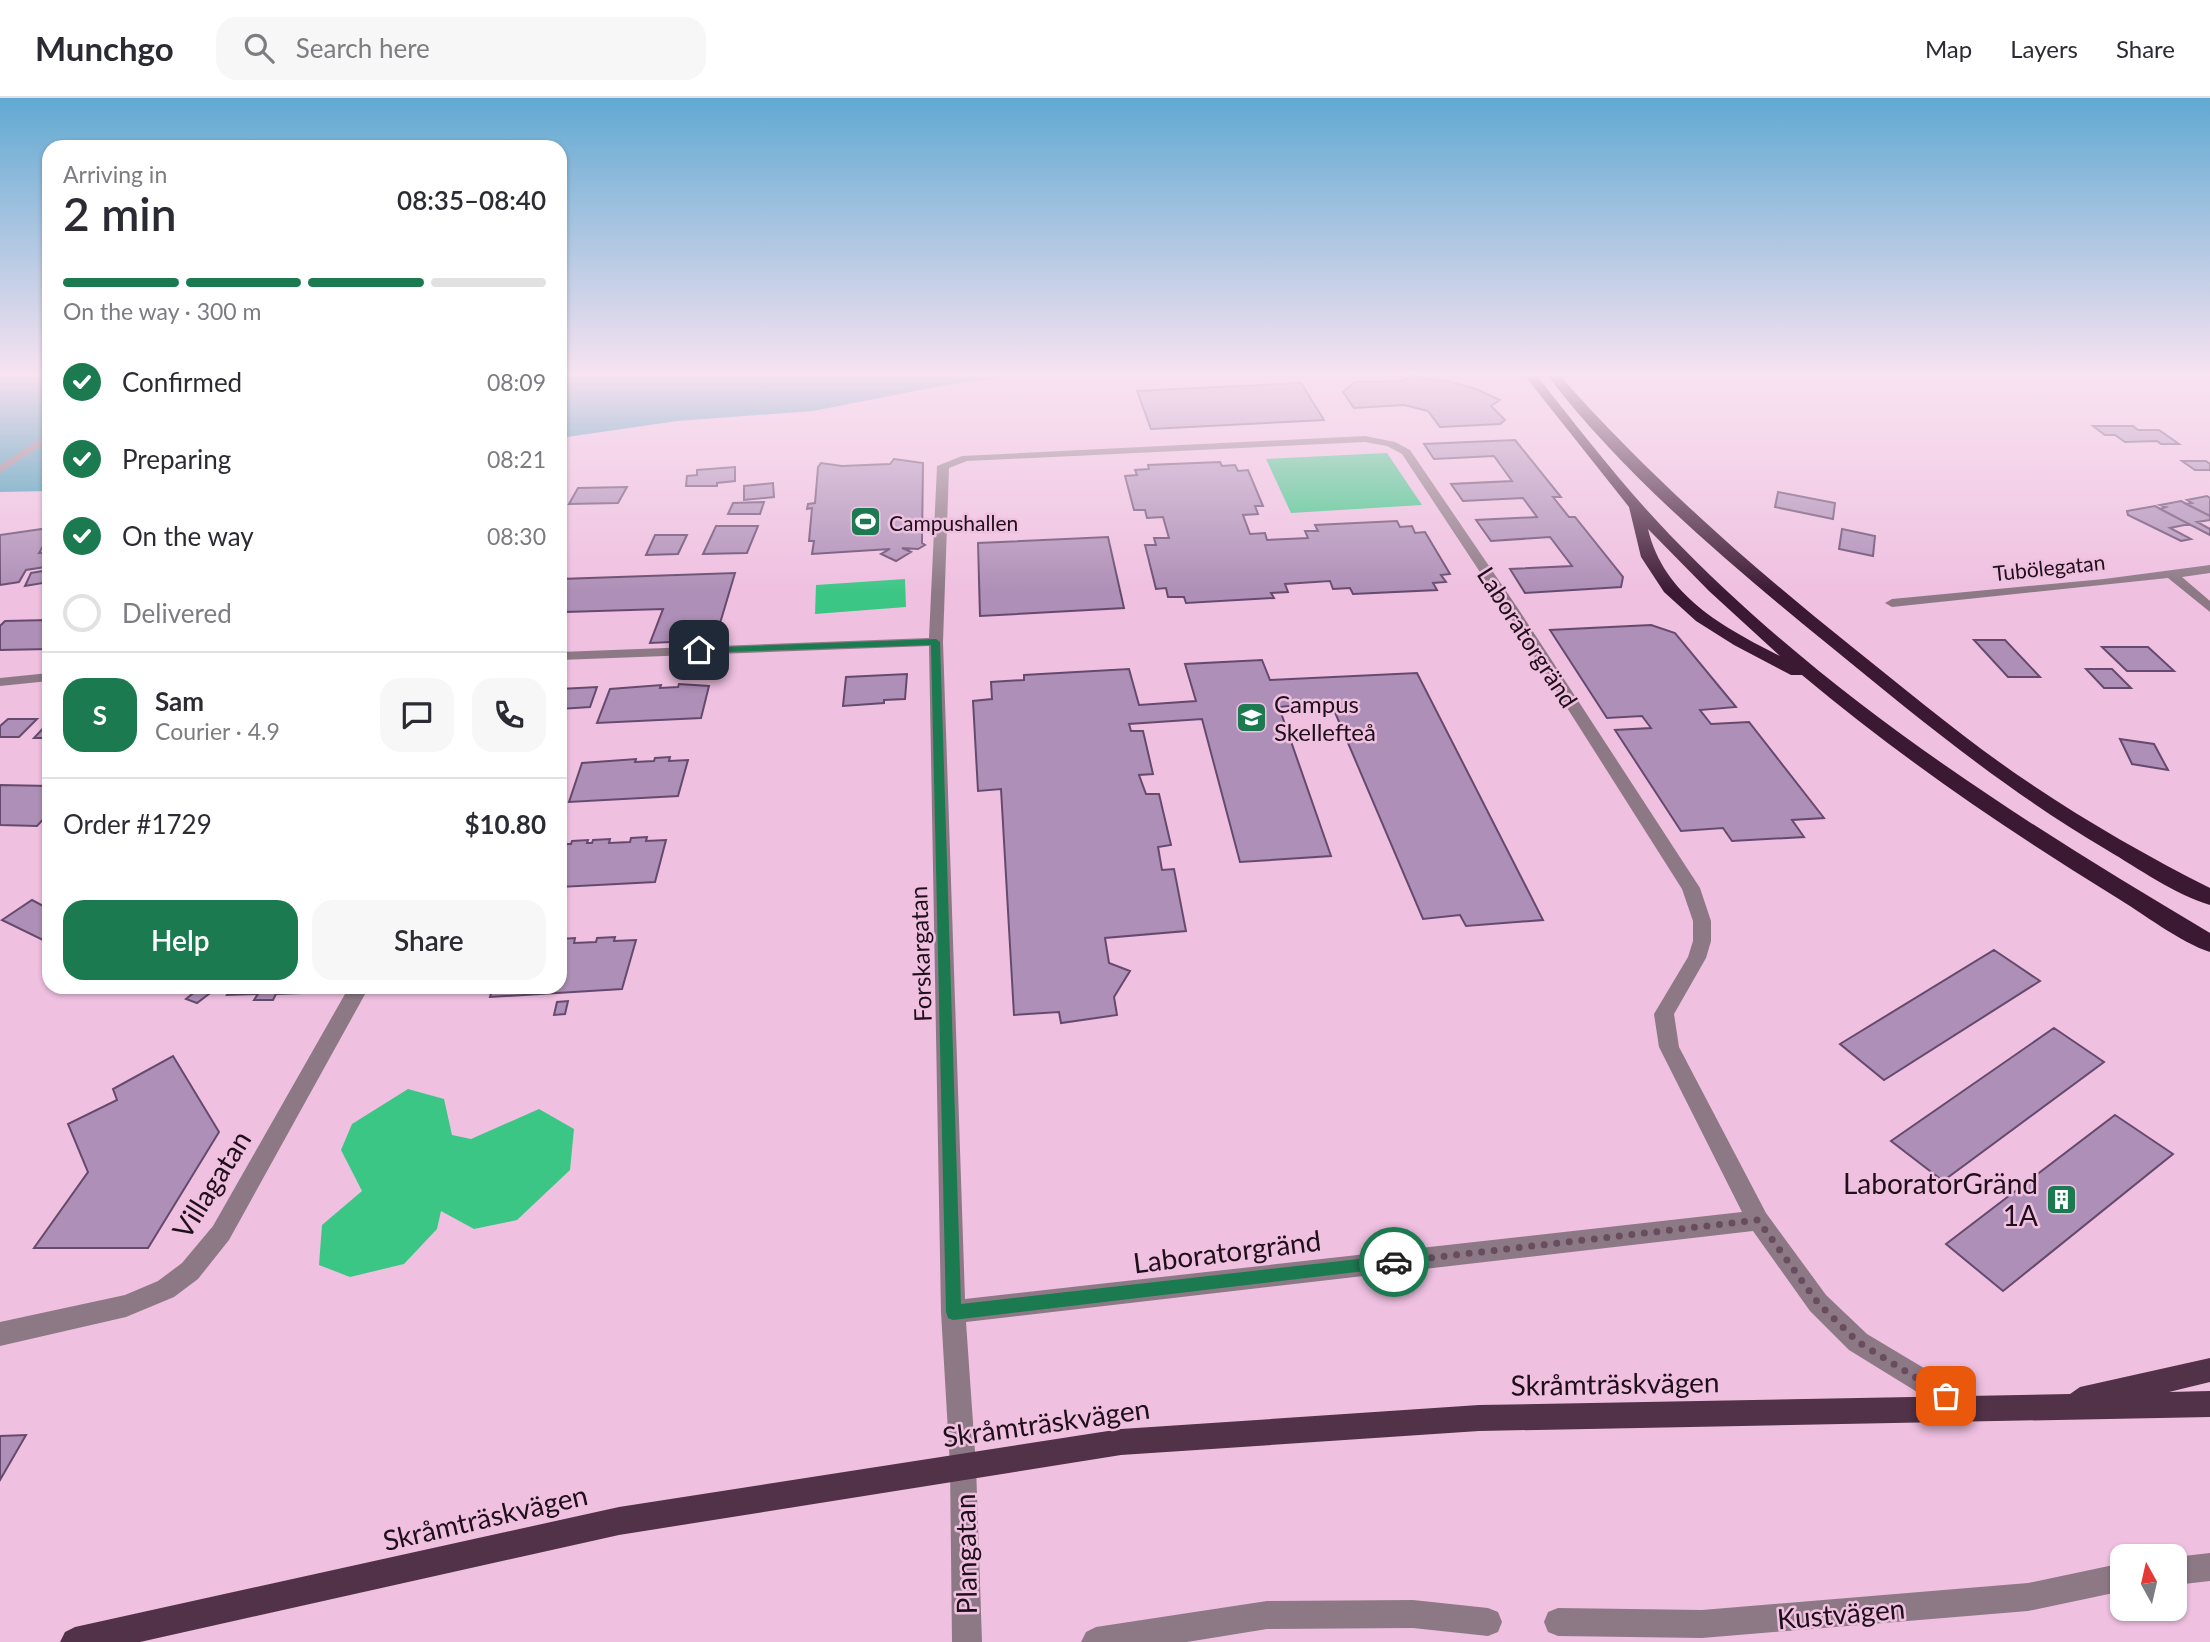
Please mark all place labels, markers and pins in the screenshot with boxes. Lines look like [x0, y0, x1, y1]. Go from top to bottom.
sports icon: Campushallen [849, 505, 883, 539]
place label: Campushallen [889, 510, 1018, 535]
pin [669, 620, 729, 680]
place label: Campus Skellefteå [1274, 689, 1376, 746]
school or university icon: Campus Skellefteå [1234, 700, 1268, 734]
place label: LaboratorGränd 1A [1843, 1166, 2038, 1232]
building icon: LaboratorGränd 1A [2044, 1182, 2078, 1216]
pin [1916, 1366, 1976, 1426]

